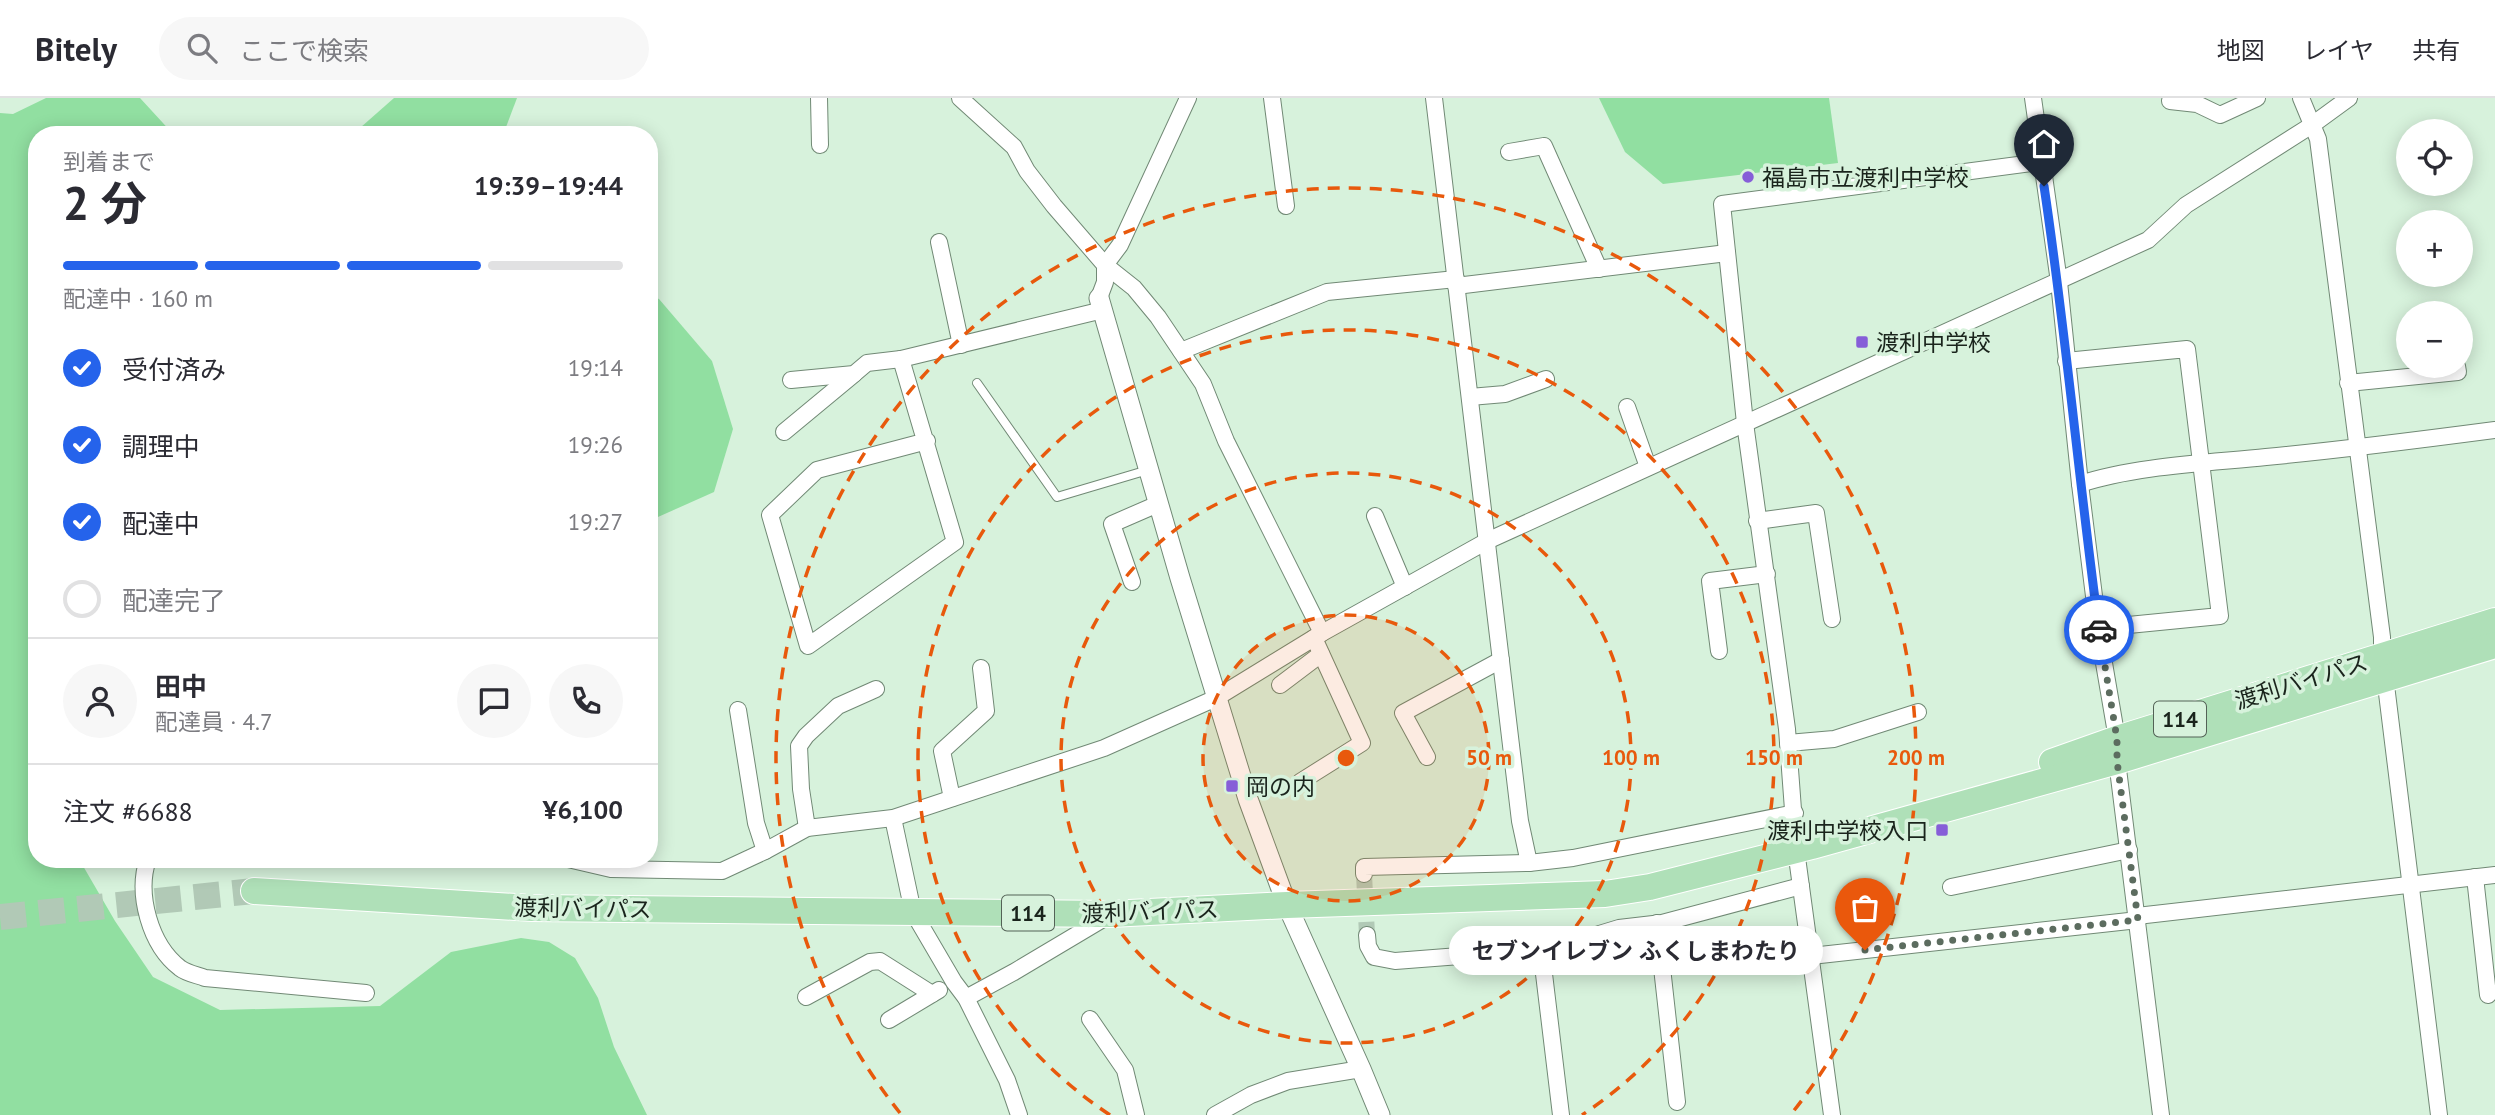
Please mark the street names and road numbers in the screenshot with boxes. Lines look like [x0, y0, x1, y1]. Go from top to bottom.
street label: 渡利バイパス [2231, 647, 2371, 715]
road number: 114 [2154, 702, 2206, 736]
street label: 渡利バイパス [514, 892, 652, 924]
street label: 渡利バイパス [1081, 894, 1219, 928]
road number: 114 [1002, 896, 1054, 930]

